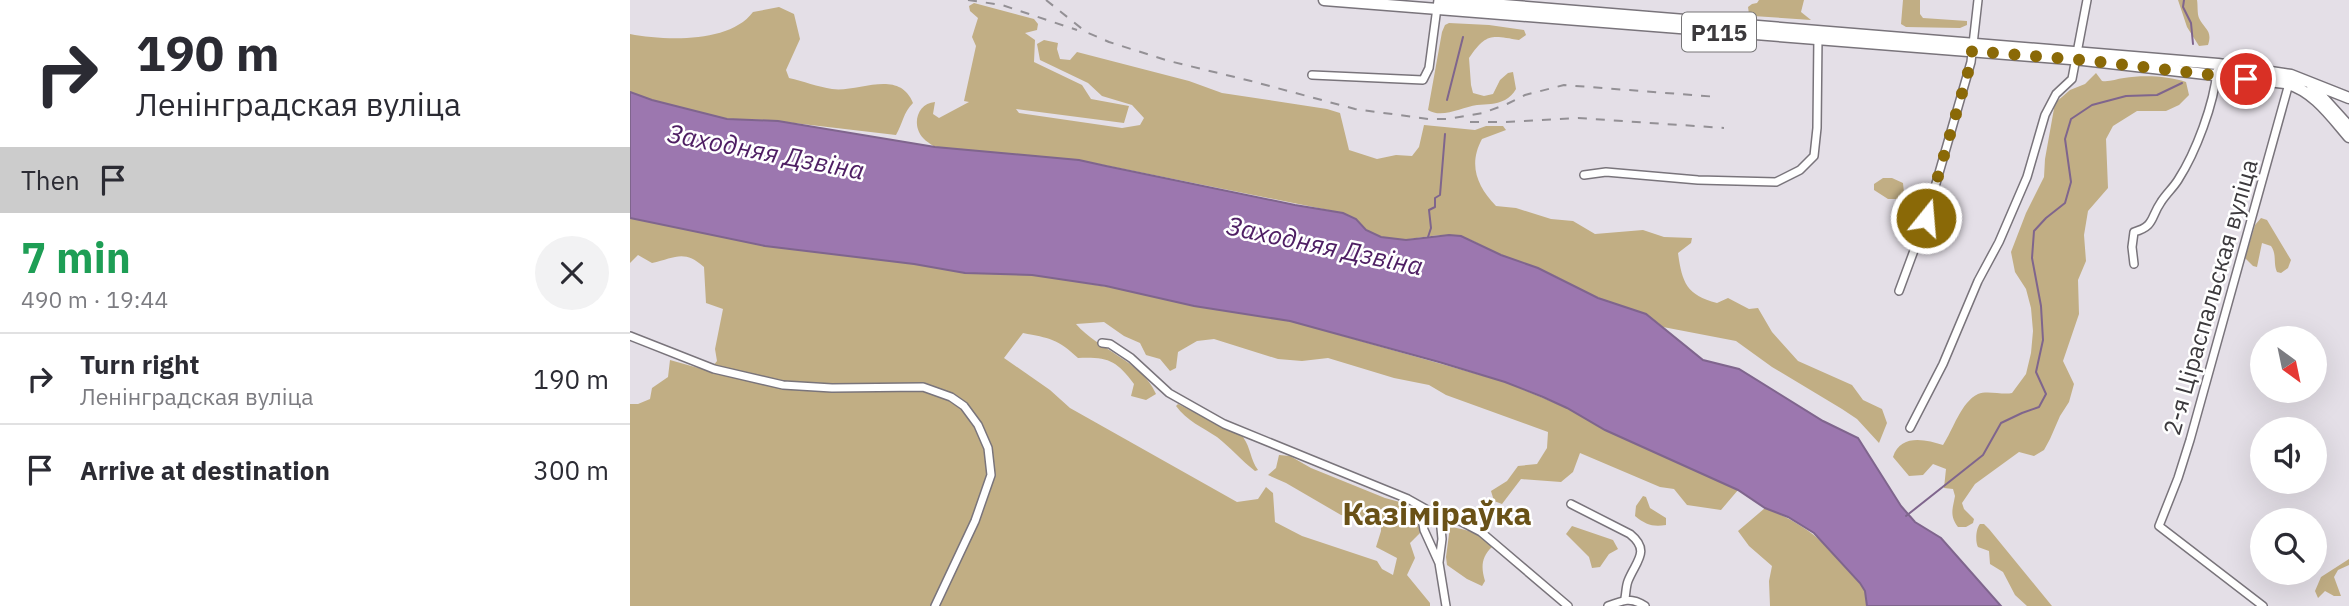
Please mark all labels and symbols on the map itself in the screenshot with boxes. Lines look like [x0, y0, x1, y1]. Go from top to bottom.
road number: Р115 [1682, 12, 1756, 52]
pin [2216, 49, 2276, 109]
water label: Заходняя Дзвіна [665, 115, 867, 187]
street label: 2-я Ціраспальская вуліца [2155, 155, 2265, 439]
position arrow [1889, 181, 1963, 255]
water label: Заходняя Дзвіна [1224, 208, 1426, 282]
north arrow [2250, 326, 2328, 402]
district label: Казіміраўка [1342, 492, 1532, 534]

